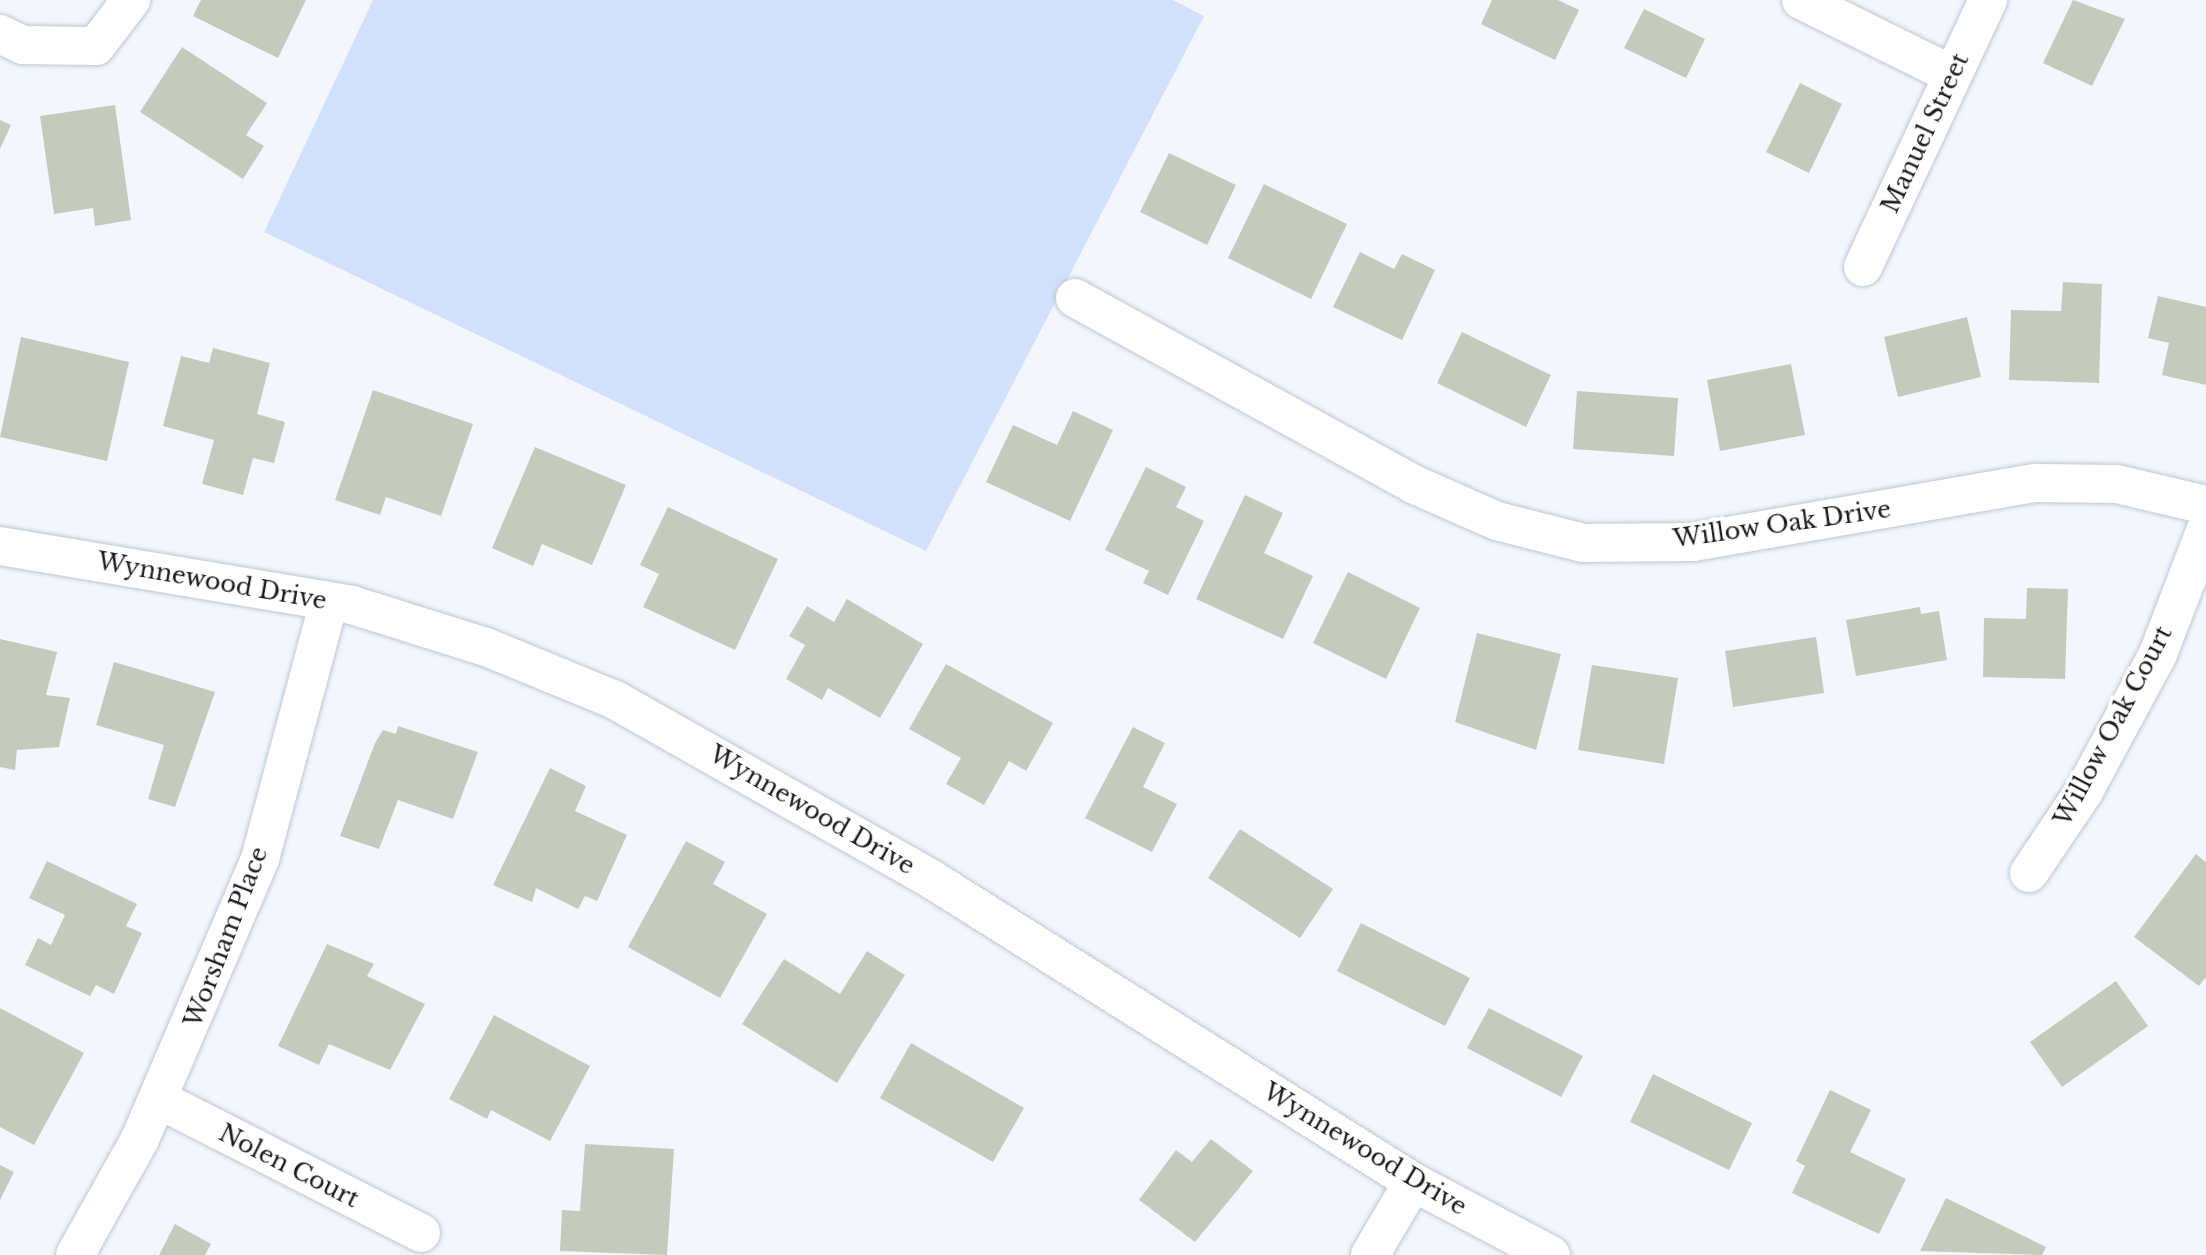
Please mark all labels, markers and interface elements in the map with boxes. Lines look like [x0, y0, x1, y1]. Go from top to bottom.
street label: Manuel Street [1875, 49, 1975, 217]
street label: Willow Oak Drive [1671, 494, 1893, 554]
street label: Wynnewood Drive [95, 547, 329, 615]
street label: Willow Oak Court [2048, 621, 2178, 831]
street label: Wynnewood Drive [704, 739, 920, 881]
street label: Worsham Place [178, 843, 274, 1031]
street label: Wynnewood Drive [1258, 1077, 1472, 1221]
street label: Nolen Court [214, 1118, 364, 1214]

